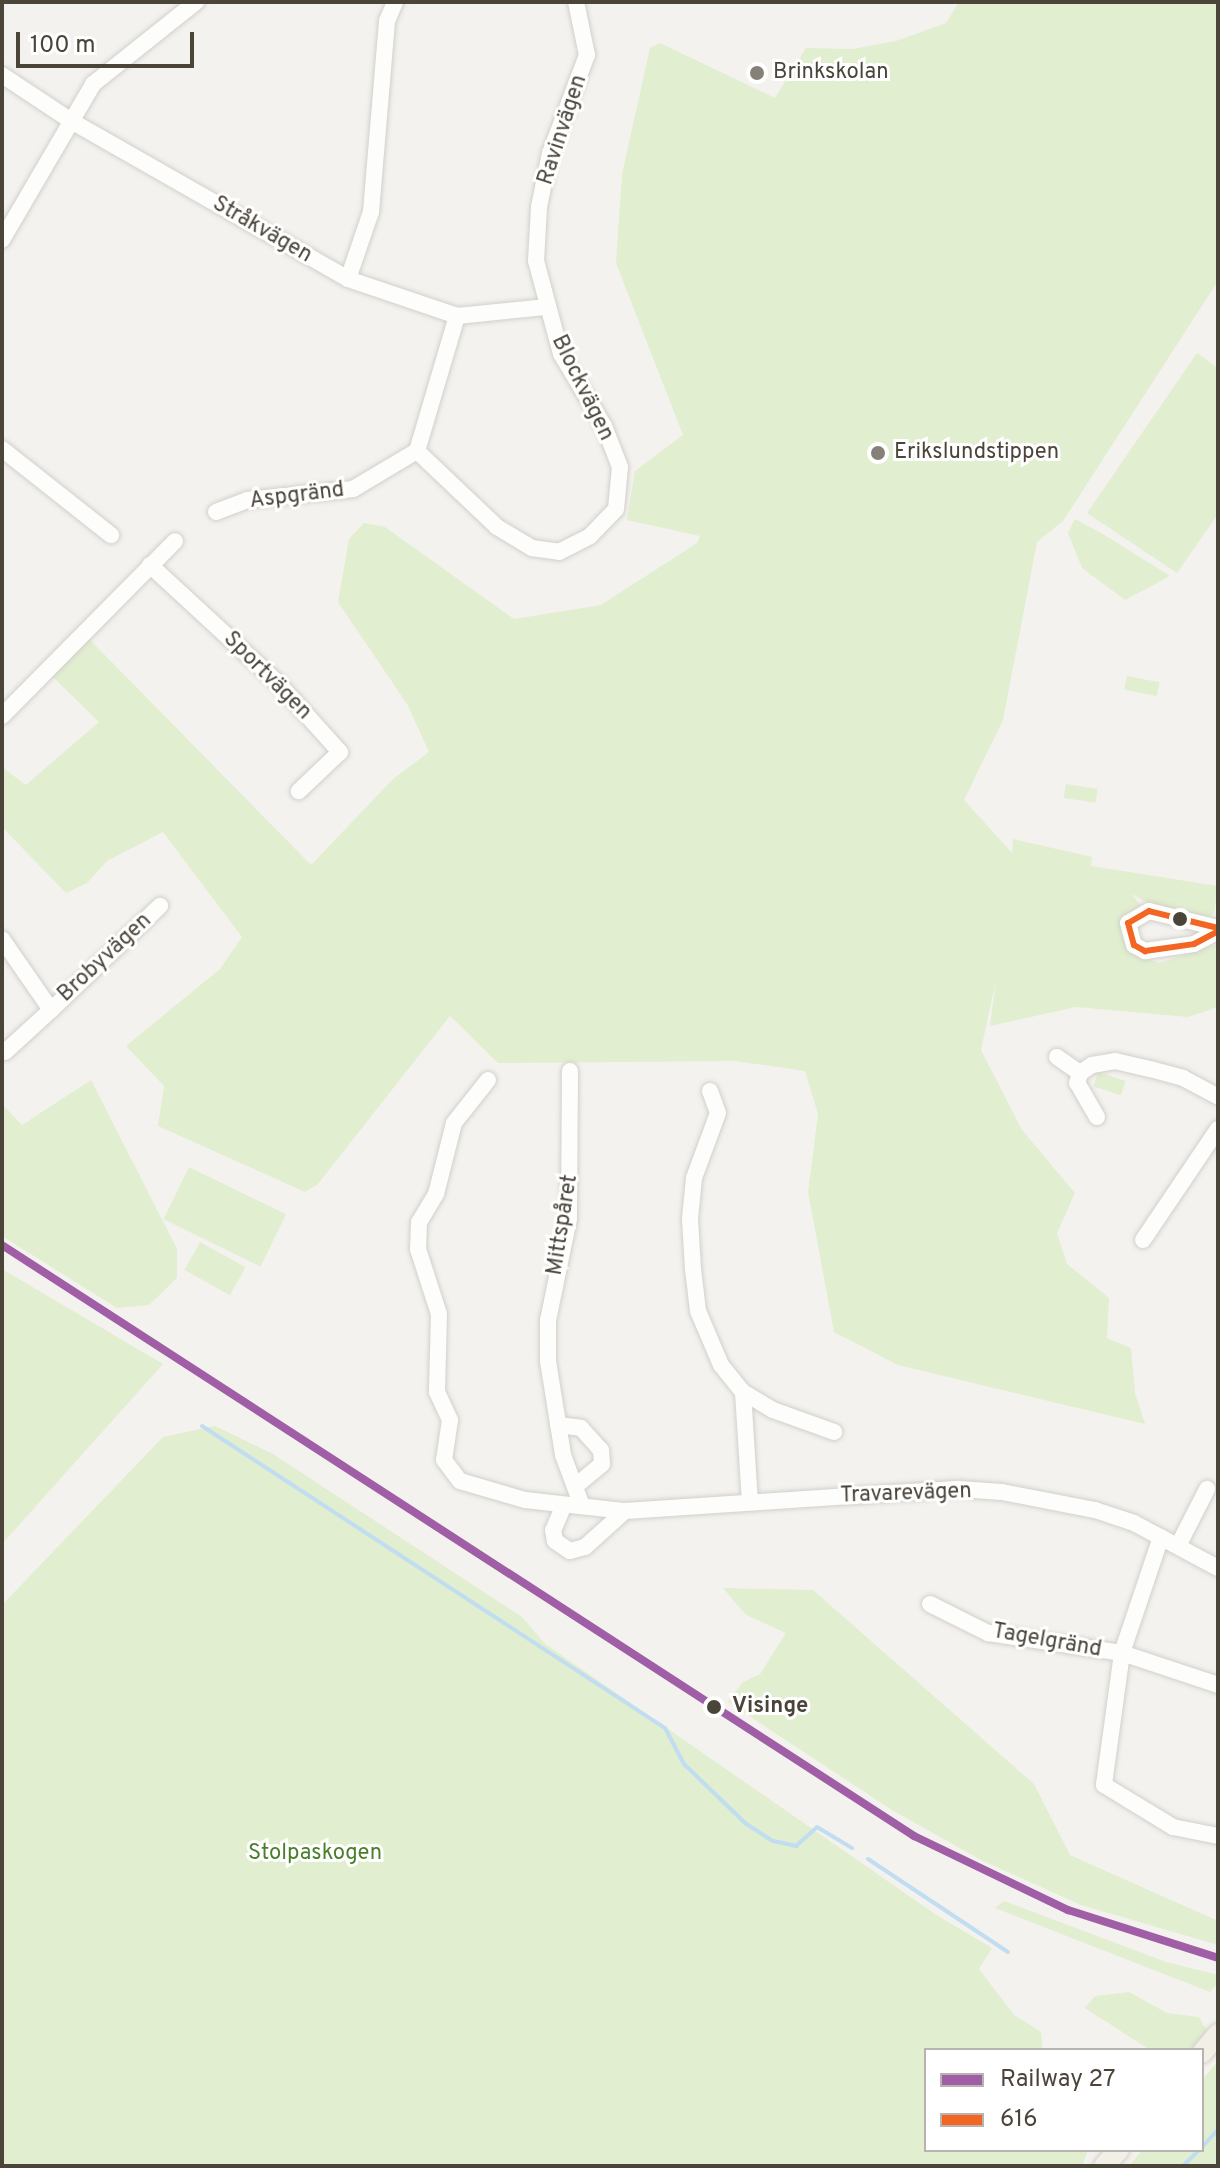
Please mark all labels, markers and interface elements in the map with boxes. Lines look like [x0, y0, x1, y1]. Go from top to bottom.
scale bar [20, 16, 198, 66]
text: 100 m [30, 31, 96, 61]
place label: Brinkskolan [773, 60, 889, 86]
marker: Brinkskolan [748, 64, 766, 82]
street label: Ravinvägen [533, 72, 593, 188]
street label: Stråkvägen [208, 191, 316, 269]
street label: Blockvägen [545, 331, 619, 445]
place label: Erikslundstippen [894, 440, 1059, 466]
marker: Erikslundstippen [869, 444, 887, 462]
street label: Aspgränd [248, 477, 346, 515]
street label: Sportvägen [217, 626, 317, 726]
street label: Brobyvägen [53, 908, 157, 1008]
unlabelled marker [1172, 911, 1188, 927]
street label: Mittspåret [542, 1173, 584, 1277]
street label: Travarevägen [840, 1479, 972, 1509]
street label: Tagelgränd [990, 1618, 1104, 1664]
place label: Visinge [732, 1694, 808, 1720]
marker: Visinge [703, 1696, 725, 1718]
park label: Stolpaskogen [248, 1841, 382, 1867]
legend [924, 2048, 1204, 2152]
text: Railway 27 [1000, 2065, 1116, 2095]
text: 616 [1000, 2105, 1038, 2135]

